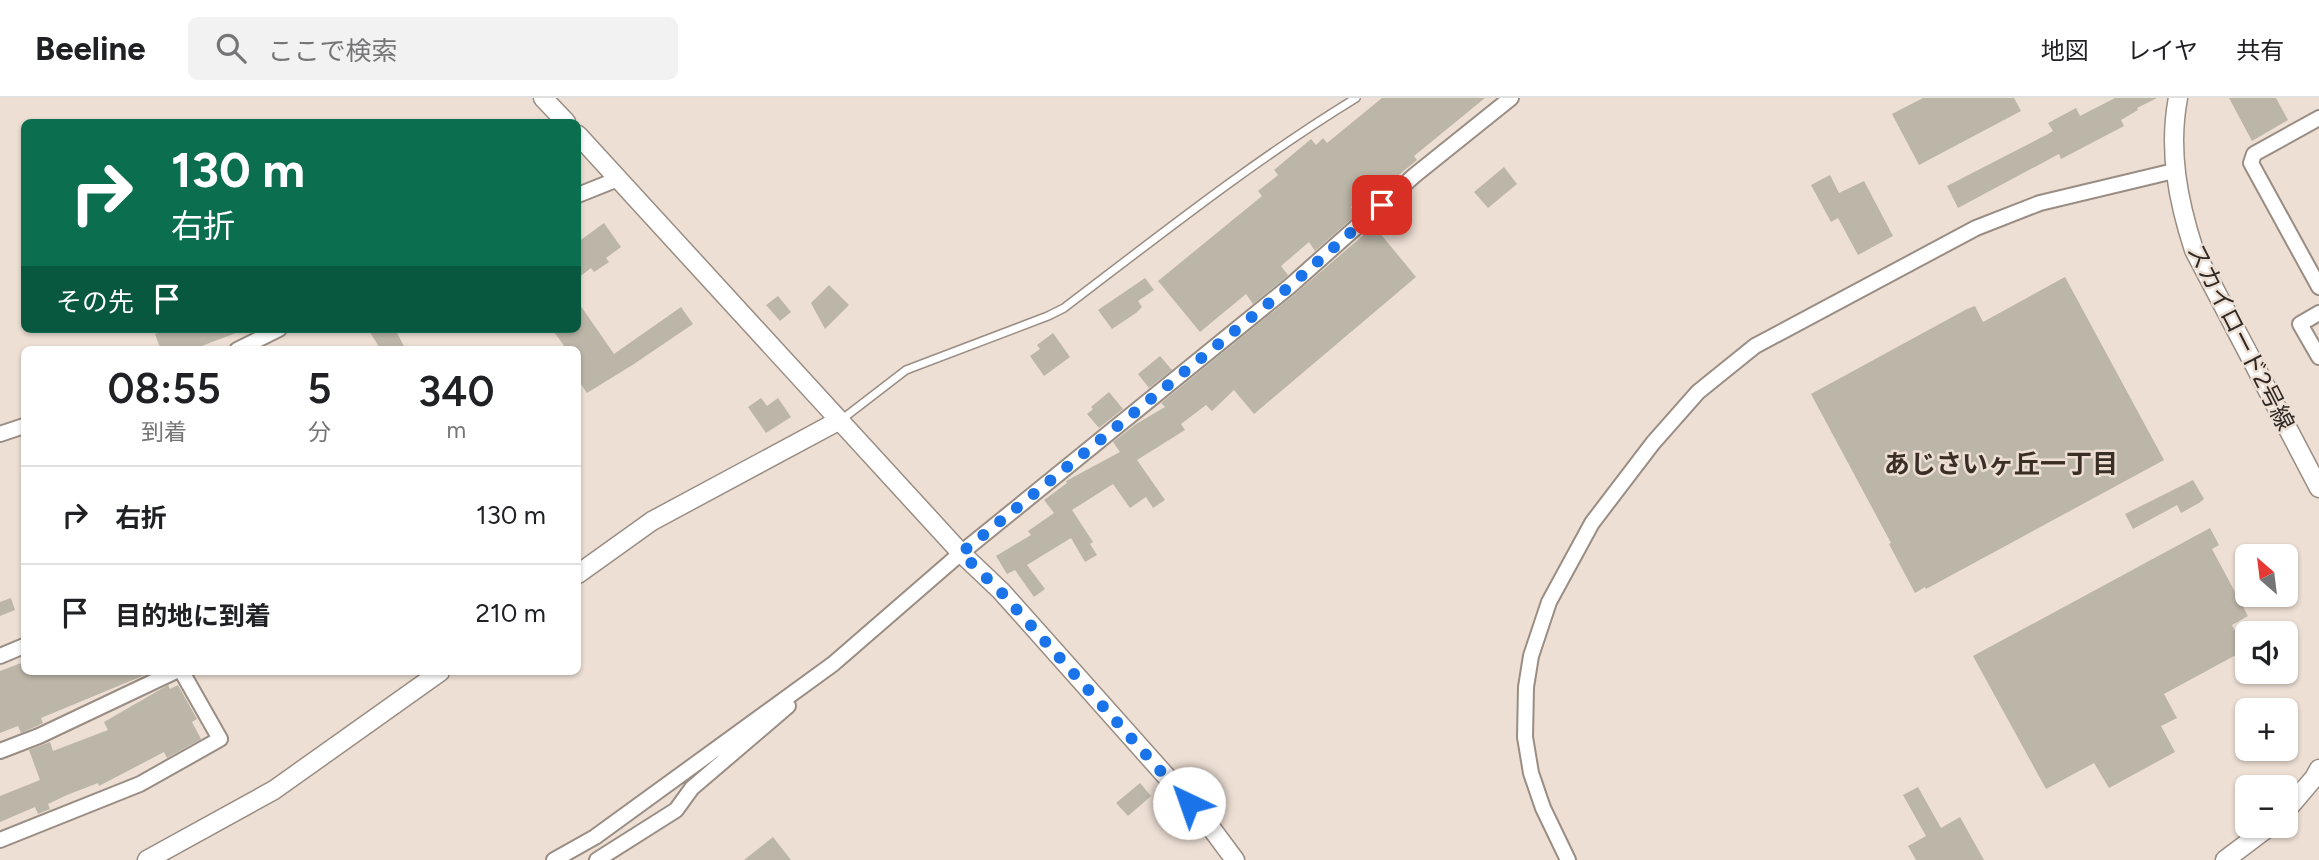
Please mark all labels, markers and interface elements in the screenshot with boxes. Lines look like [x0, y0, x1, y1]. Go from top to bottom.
search box [188, 17, 678, 80]
text: Beeline [35, 29, 146, 68]
icon: search [212, 29, 250, 67]
text: ここで検索 [268, 35, 398, 67]
text: 地図 [2041, 36, 2089, 65]
text: レイヤ [2127, 36, 2198, 65]
text: 共有 [2236, 36, 2284, 65]
text: 130 m [171, 140, 305, 199]
icon: right [56, 147, 147, 238]
pin [1352, 175, 1412, 235]
icon: arrive [1363, 186, 1401, 224]
text: 右折 [171, 207, 235, 245]
street label: スカイロード2号線 [2181, 239, 2301, 435]
icon: arrive [148, 280, 186, 318]
text: その先 [56, 286, 134, 318]
text: 08:55 [107, 363, 221, 414]
text: 5 [307, 363, 331, 414]
text: 340 [418, 366, 495, 417]
text: m [446, 416, 466, 444]
text: 到着 [141, 418, 187, 446]
text: 分 [308, 418, 331, 446]
district label: あじさいヶ丘一丁目 [1884, 448, 2118, 480]
icon: right [56, 496, 94, 534]
text: 130 m [476, 499, 546, 531]
text: 右折 [115, 502, 167, 534]
north arrow [2235, 544, 2298, 607]
map controls [2235, 544, 2298, 838]
icon: arrive [56, 594, 94, 632]
text: 210 m [476, 597, 546, 629]
text: 目的地に到着 [115, 600, 271, 632]
button: sound [2235, 621, 2298, 684]
button: + [2235, 698, 2298, 761]
position arrow [1152, 766, 1226, 840]
button: − [2235, 775, 2298, 838]

